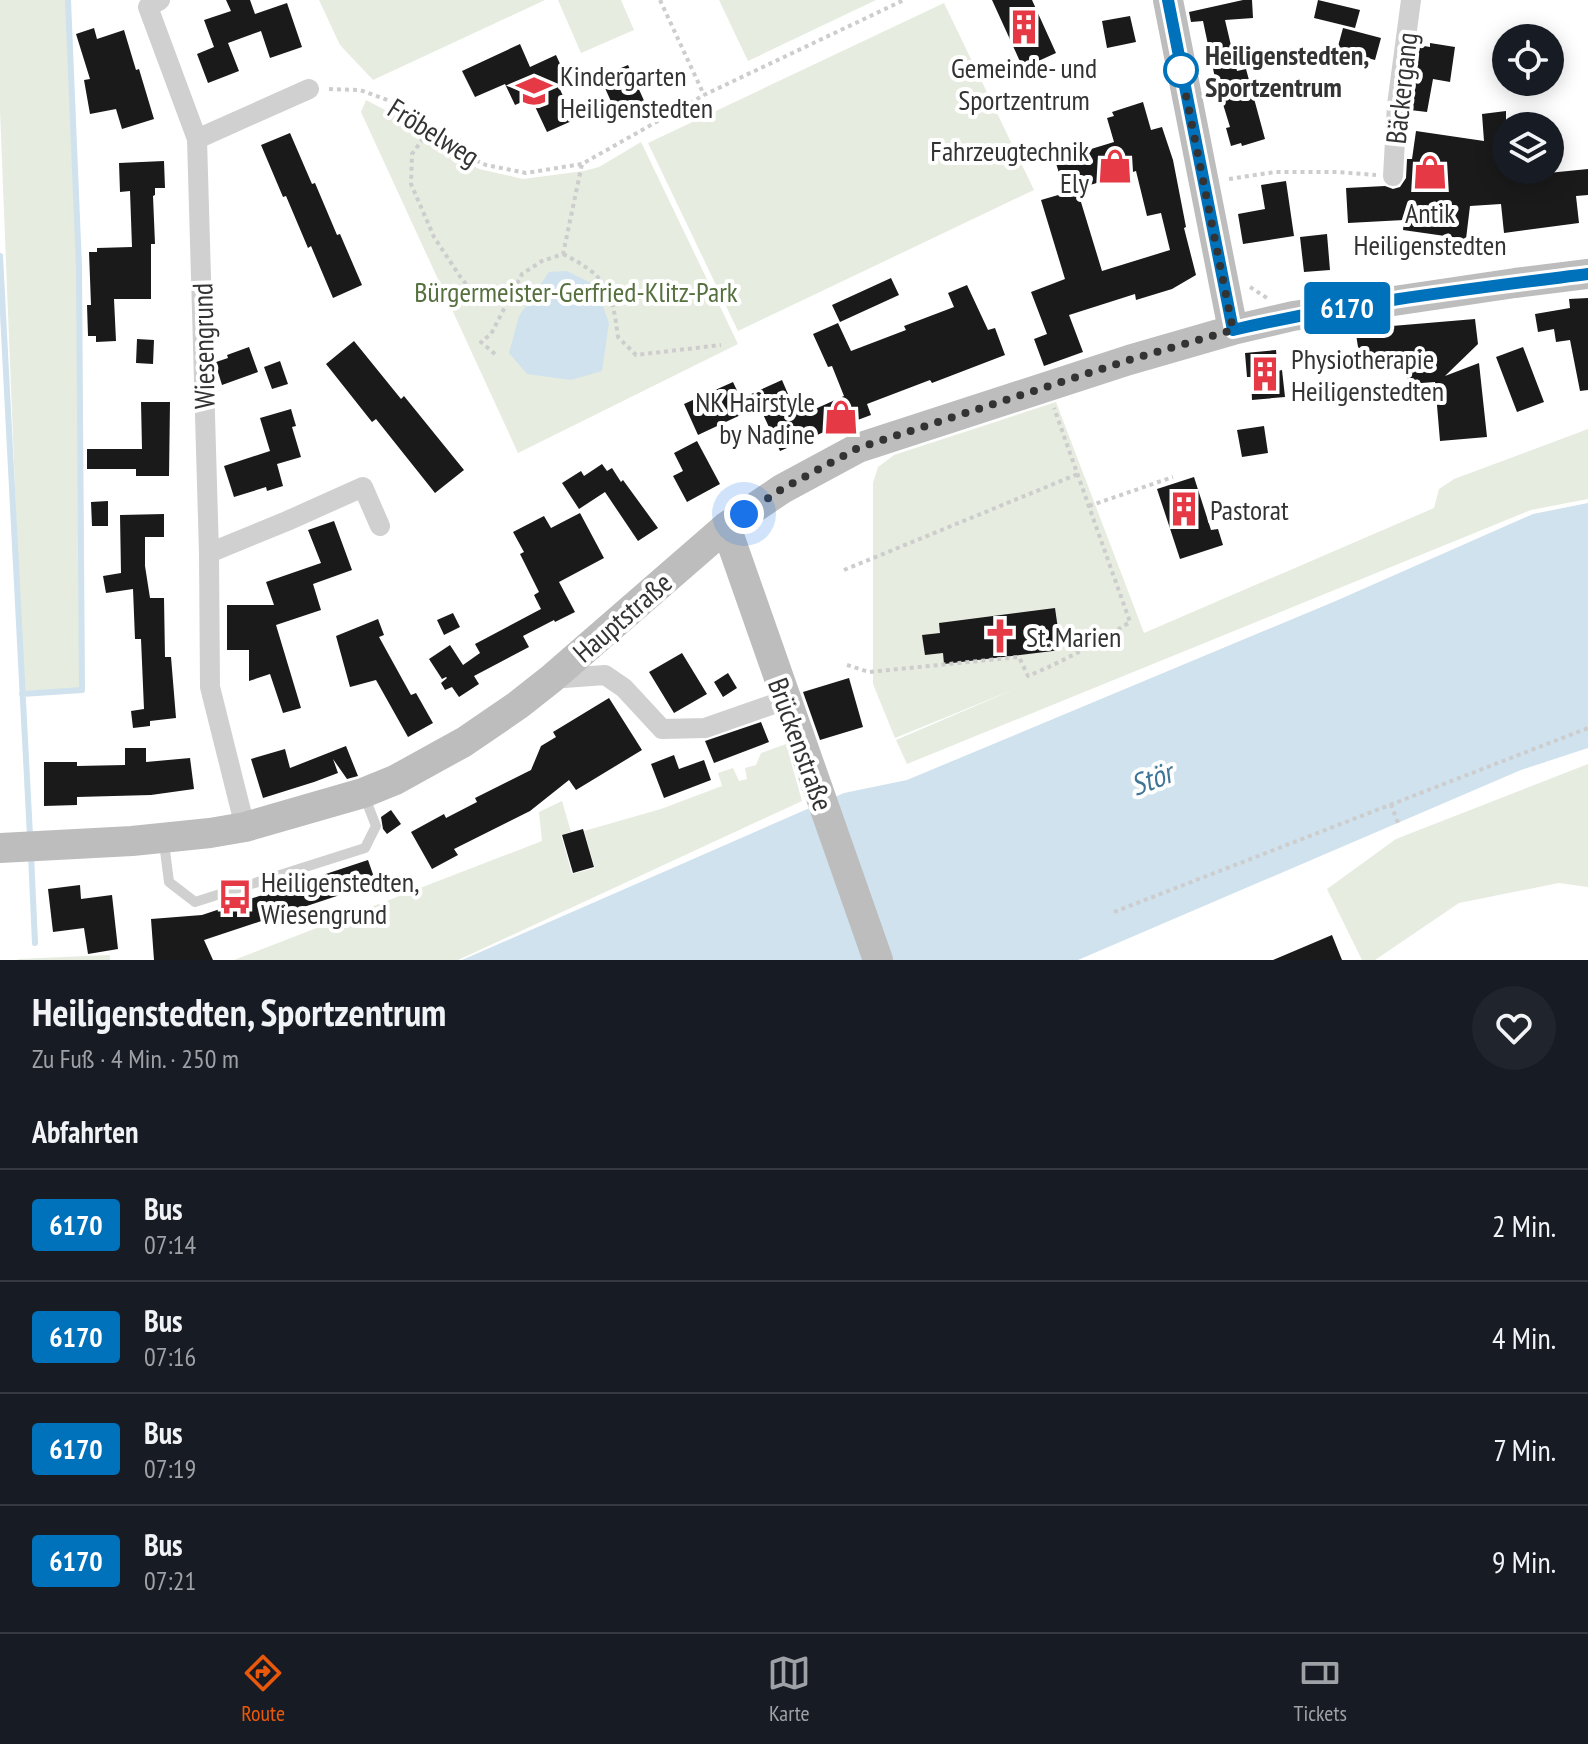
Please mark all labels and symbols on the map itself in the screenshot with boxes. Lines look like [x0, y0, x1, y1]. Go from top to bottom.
building icon: Gemeinde- und Sportzentrum [1005, 8, 1043, 46]
street label: Bäckergang [1377, 30, 1425, 146]
place label: Heiligenstedten, Sportzentrum [1205, 36, 1369, 105]
place label: Gemeinde- und Sportzentrum [951, 49, 1097, 118]
marker: Heiligenstedten, Sportzentrum [1164, 53, 1198, 87]
place label: Kindergarten Heiligenstedten [560, 57, 713, 126]
school or university icon: Kindergarten Heiligenstedten [515, 72, 553, 110]
street label: Fröbelweg [381, 89, 487, 175]
place label: Fahrzeugtechnik Ely [930, 132, 1089, 201]
shop icon: Fahrzeugtechnik Ely [1096, 147, 1134, 185]
shop icon: Antik Heiligenstedten [1411, 153, 1449, 191]
place label: Antik Heiligenstedten [1353, 194, 1507, 263]
park label: Bürgermeister-Gerfried-Klitz-Park [414, 273, 738, 310]
line badge: 6170 [1291, 282, 1403, 334]
street label: Wiesengrund [183, 283, 223, 409]
place label: Physiotherapie Heiligenstedten [1291, 340, 1444, 409]
building icon: Physiotherapie Heiligenstedten [1246, 355, 1284, 393]
place label: NK Hairstyle by Nadine [695, 383, 815, 452]
shop icon: NK Hairstyle by Nadine [822, 398, 860, 436]
building icon: Pastorat [1165, 490, 1203, 528]
place label: Pastorat [1210, 491, 1289, 528]
your location [724, 494, 764, 534]
street label: Hauptstraße [565, 564, 679, 670]
church icon: St. Marien [981, 617, 1019, 655]
place label: St. Marien [1026, 618, 1121, 655]
street label: Brückenstraße [760, 673, 842, 815]
water label: Stör [1124, 751, 1181, 804]
place label: Heiligenstedten, Wiesengrund [261, 863, 419, 932]
bus stop icon: Heiligenstedten, Wiesengrund [216, 878, 254, 916]

